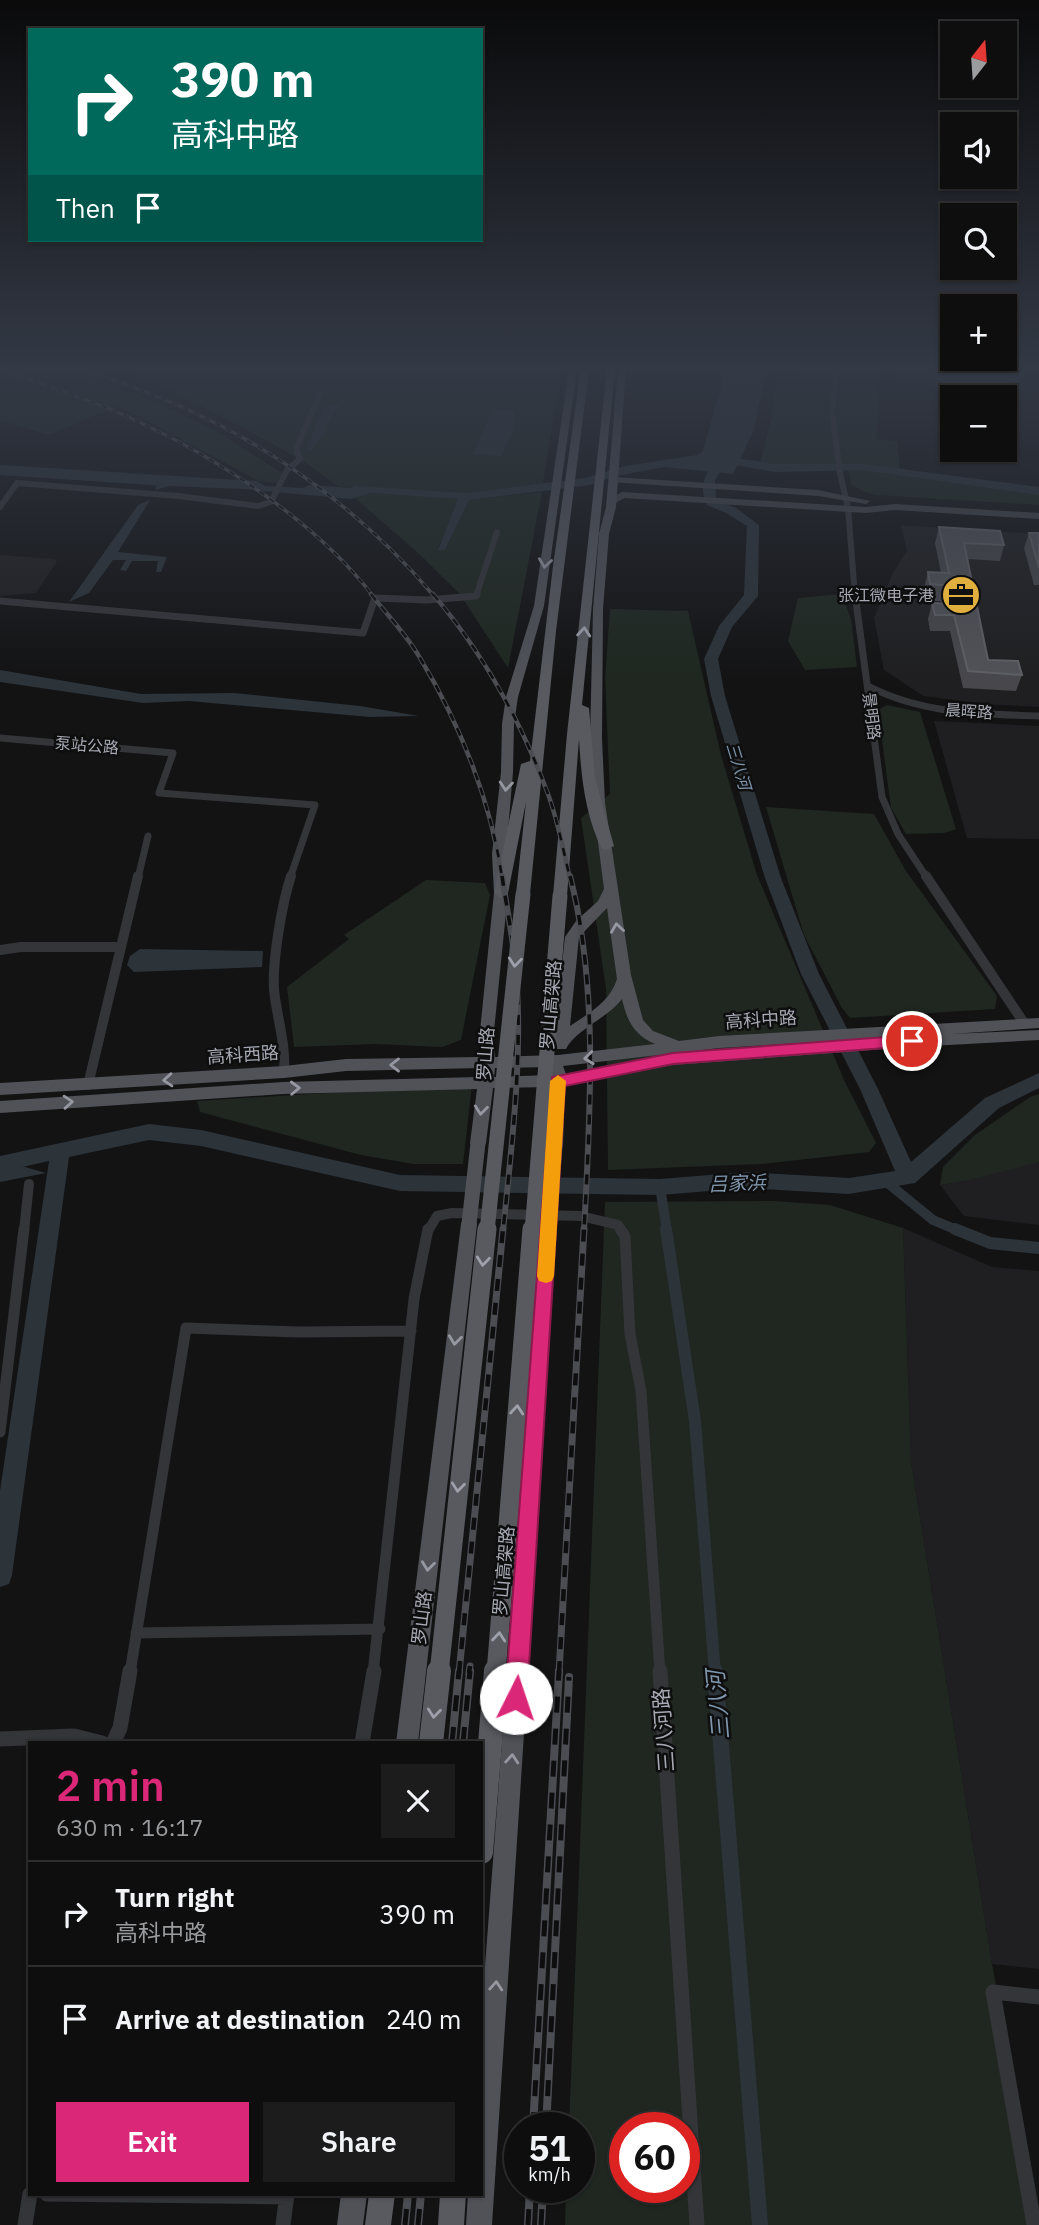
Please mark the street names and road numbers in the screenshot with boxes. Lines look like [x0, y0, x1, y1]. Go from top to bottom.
street label: 景明路 [859, 691, 885, 741]
street label: 晨晖路 [944, 699, 994, 723]
street label: 泵站公路 [54, 732, 120, 758]
street label: 罗山高架路 [535, 959, 566, 1051]
street label: 高科中路 [724, 1006, 798, 1033]
street label: 罗山路 [472, 1026, 499, 1082]
street label: 高科西路 [206, 1041, 280, 1068]
street label: 罗山高架路 [488, 1525, 519, 1617]
street label: 罗山路 [407, 1590, 436, 1646]
street label: 三八河路 [646, 1687, 680, 1773]

